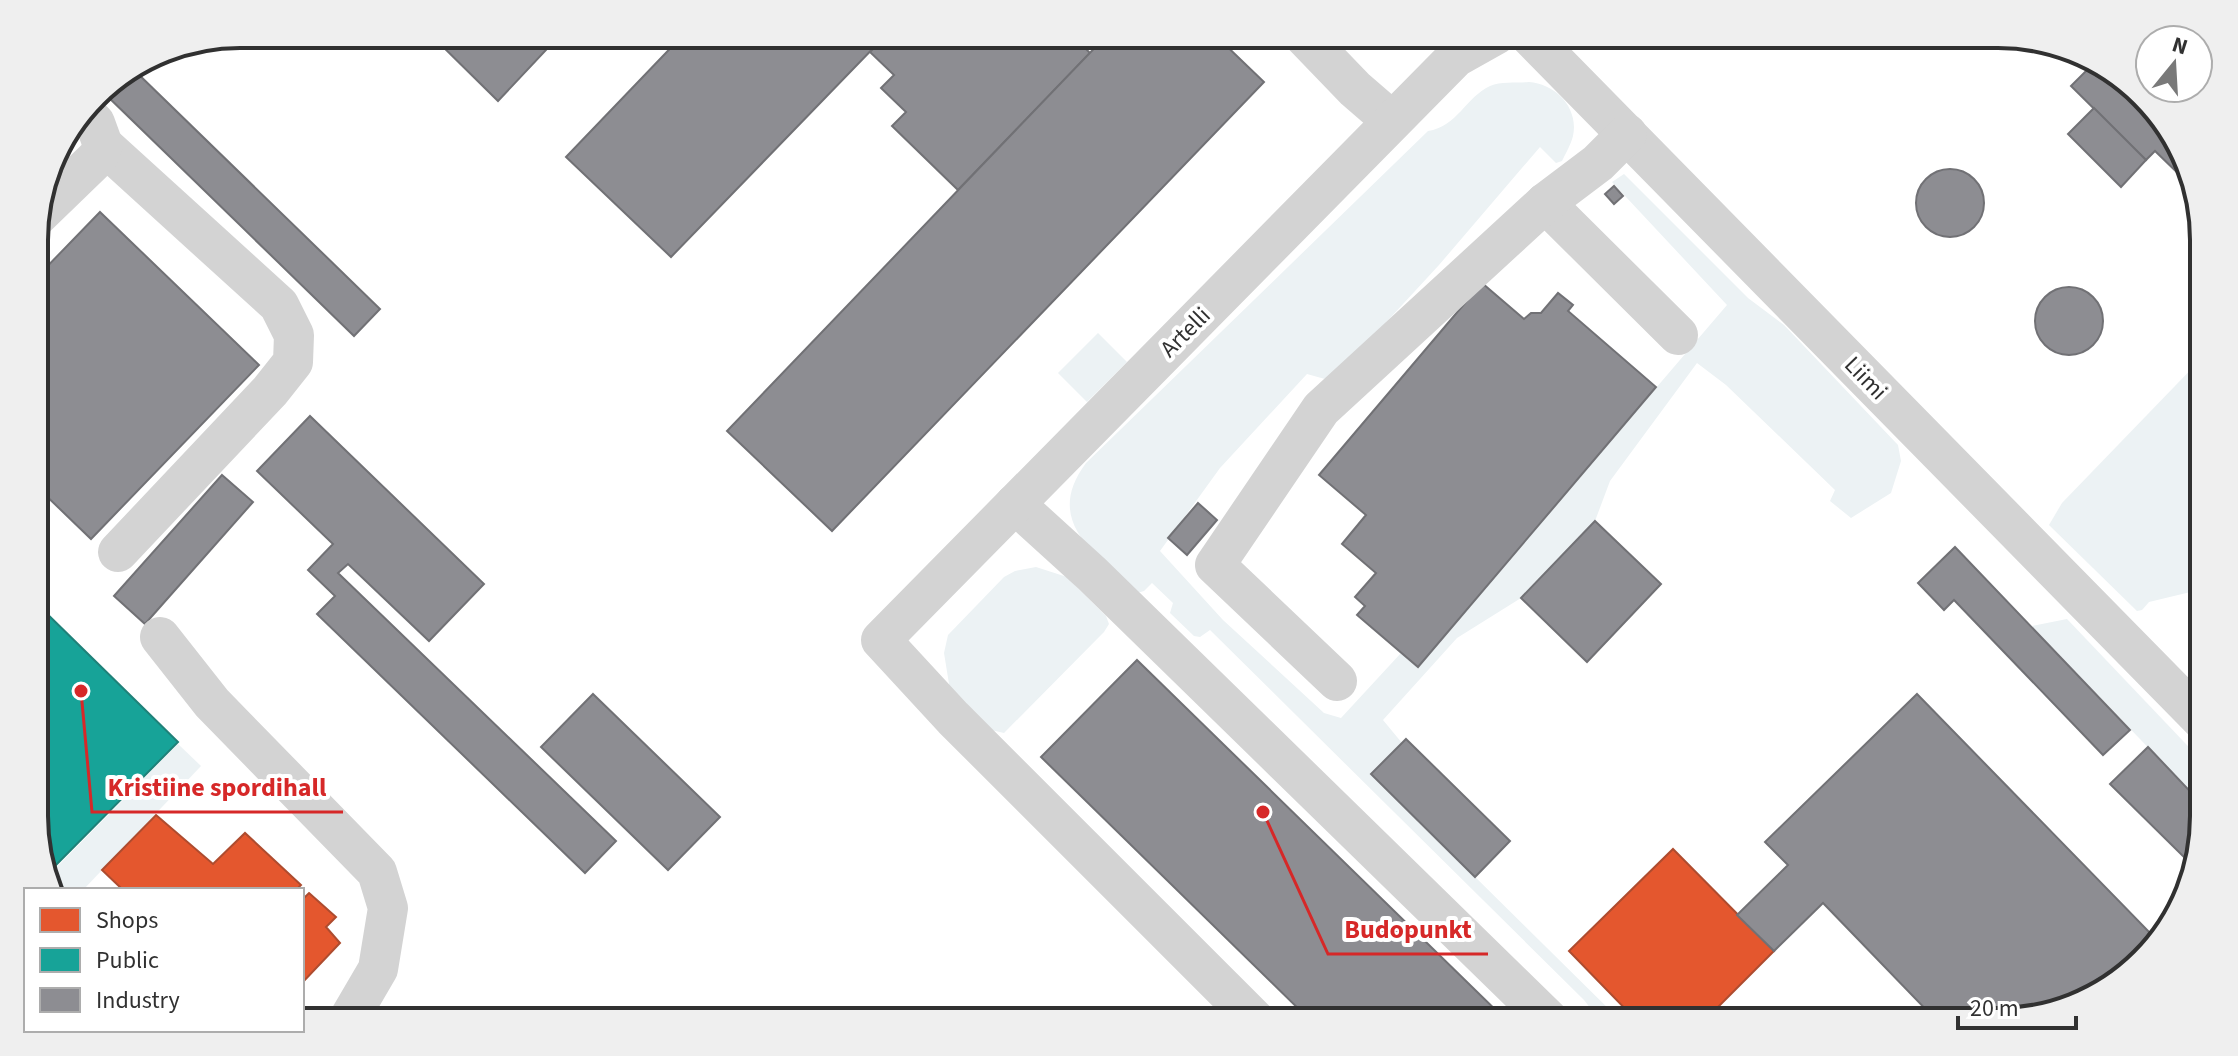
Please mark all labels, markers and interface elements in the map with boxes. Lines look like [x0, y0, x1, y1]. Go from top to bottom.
north arrow [2134, 24, 2214, 104]
text: N [2168, 28, 2192, 63]
street label: Artelli [1152, 299, 1219, 366]
street label: Liimi [1836, 348, 1895, 408]
callout: Kristiine spordihall [92, 762, 343, 812]
text: Kristiine spordihall [108, 769, 327, 806]
legend [24, 888, 304, 1032]
text: Shops [96, 903, 158, 938]
callout: Budopunkt [1328, 904, 1488, 954]
text: Budopunkt [1344, 911, 1472, 948]
text: Public [96, 943, 159, 978]
scale bar [1958, 980, 2076, 1030]
text: Industry [96, 983, 180, 1018]
text: 20 m [1970, 991, 2019, 1026]

